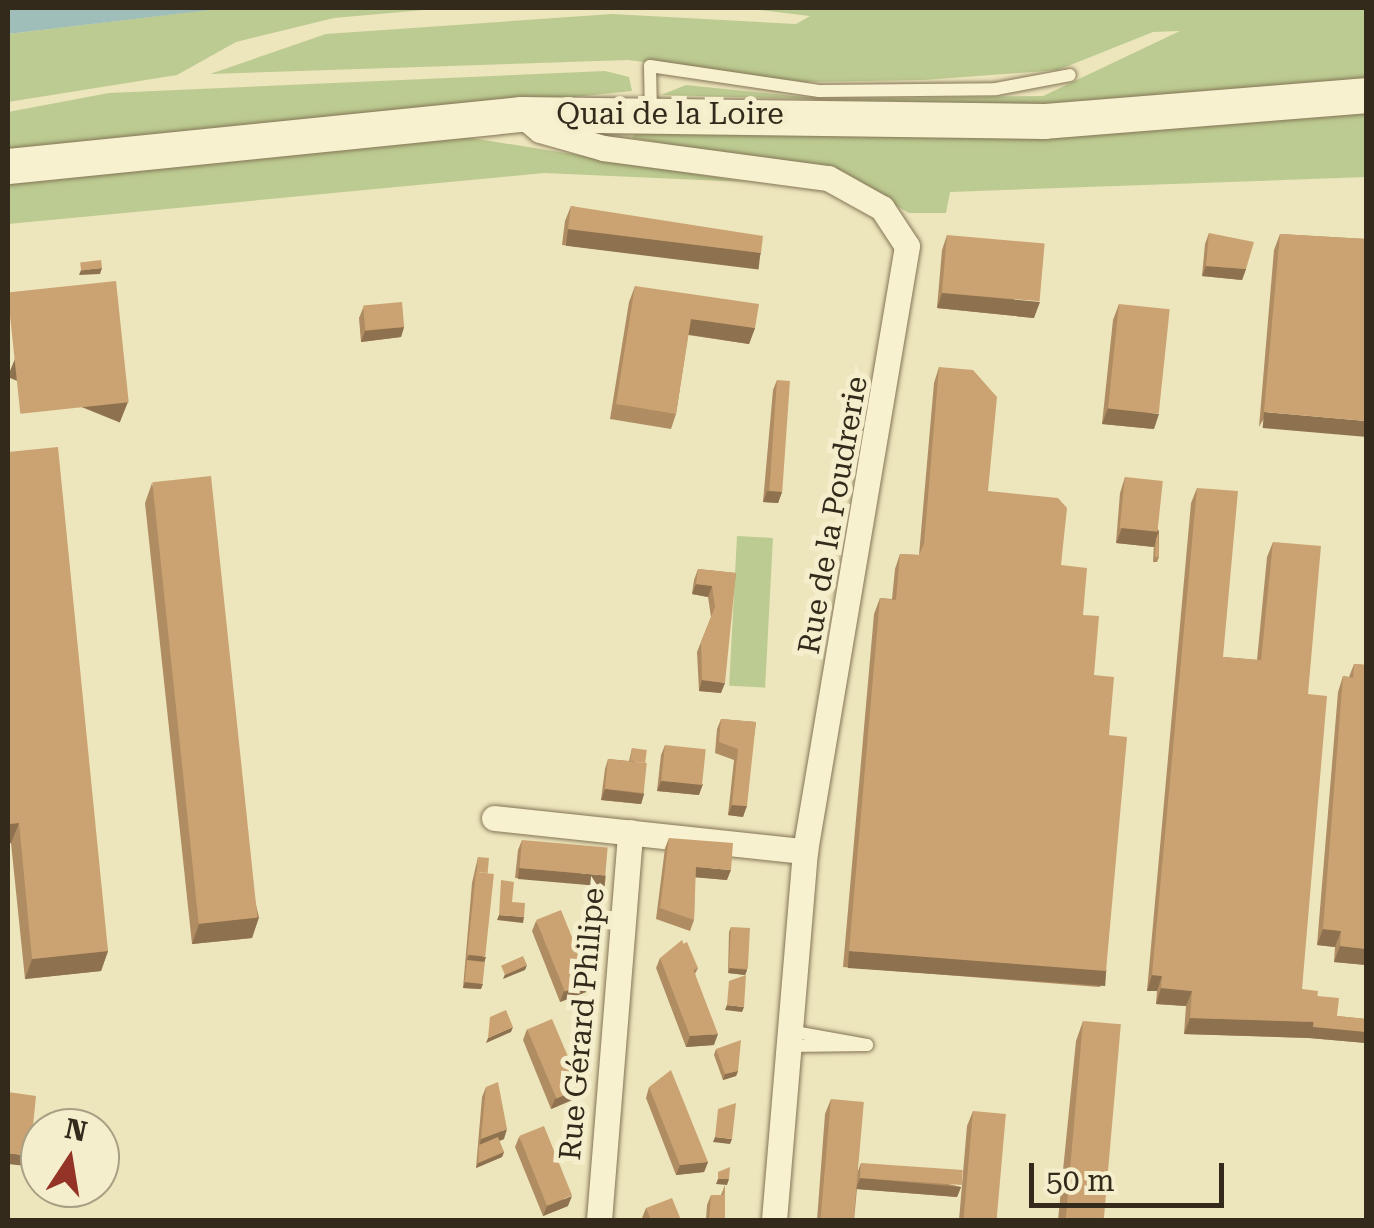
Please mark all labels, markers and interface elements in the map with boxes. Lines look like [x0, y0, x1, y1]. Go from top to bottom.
street label: Quai de la Loire [556, 96, 784, 132]
street label: Rue de la Poudrerie [791, 373, 875, 657]
street label: Rue Gérard Philipe [552, 886, 612, 1162]
north arrow [20, 1108, 120, 1208]
text: N [62, 1112, 90, 1149]
scale bar [1034, 1143, 1229, 1205]
text: 50 m [1046, 1163, 1115, 1198]

